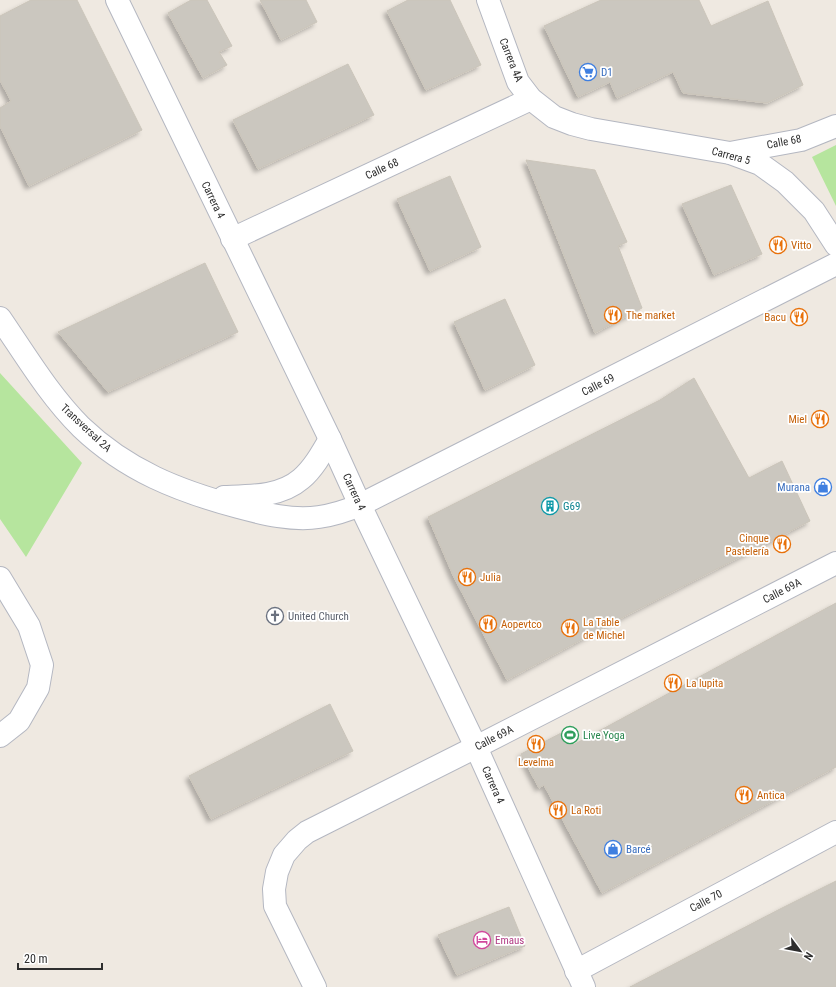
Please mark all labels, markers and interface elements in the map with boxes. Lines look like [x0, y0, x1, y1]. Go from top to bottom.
street label: Carrera 4A [496, 36, 526, 84]
supermarket icon: D1 [578, 62, 598, 82]
place label: D1 [601, 66, 613, 79]
street label: Calle 68 [766, 132, 802, 152]
street label: Carrera 5 [710, 145, 752, 167]
street label: Calle 68 [363, 156, 401, 182]
street label: Carrera 4 [198, 179, 228, 221]
restaurant icon: Vitto [768, 235, 788, 255]
place label: Vitto [791, 239, 812, 252]
restaurant icon: The market [603, 305, 623, 325]
restaurant icon: Bacu [789, 307, 809, 327]
place label: The market [626, 309, 675, 322]
place label: Bacu [764, 311, 786, 324]
street label: Calle 69 [579, 371, 617, 399]
street label: Transversal 2A [58, 401, 114, 455]
restaurant icon: Miel [810, 409, 830, 429]
place label: Miel [788, 413, 807, 426]
street label: Carrera 4 [340, 471, 369, 513]
shop icon: Murana [813, 477, 833, 497]
place label: Murana [777, 481, 810, 494]
building icon: G69 [540, 496, 560, 516]
place label: G69 [563, 500, 580, 513]
place label: Cinque Pastelería [725, 532, 769, 558]
restaurant icon: Cinque Pastelería [772, 534, 792, 554]
restaurant icon: Julia [457, 567, 477, 587]
place label: Julia [480, 571, 501, 584]
street label: Calle 69A [761, 576, 804, 606]
church icon: United Church [265, 606, 285, 626]
place label: United Church [288, 610, 349, 623]
restaurant icon: Aopevtco [478, 614, 498, 634]
place label: La Table de Michel [583, 616, 625, 642]
place label: Aopevtco [501, 618, 542, 631]
restaurant icon: La Table de Michel [560, 618, 580, 638]
restaurant icon: La lupita [663, 673, 683, 693]
place label: La lupita [686, 677, 723, 690]
street label: Calle 69A [473, 723, 516, 753]
sports icon: Live Yoga [560, 725, 580, 745]
place label: Live Yoga [583, 729, 625, 742]
restaurant icon: Levelma [526, 734, 546, 754]
place label: Levelma [518, 756, 554, 769]
street label: Carrera 4 [479, 764, 507, 806]
restaurant icon: Antica [734, 785, 754, 805]
place label: Antica [757, 789, 785, 802]
restaurant icon: La Roti [548, 800, 568, 820]
place label: La Roti [571, 804, 601, 817]
shop icon: Barcé [603, 839, 623, 859]
place label: Barcé [626, 843, 651, 856]
street label: Calle 70 [687, 887, 725, 915]
hotel icon: Emaus [472, 930, 492, 950]
north arrow [780, 931, 820, 971]
place label: Emaus [495, 934, 524, 947]
scale bar [18, 945, 102, 971]
text: N [801, 950, 815, 963]
text: 20 m [24, 952, 48, 966]

